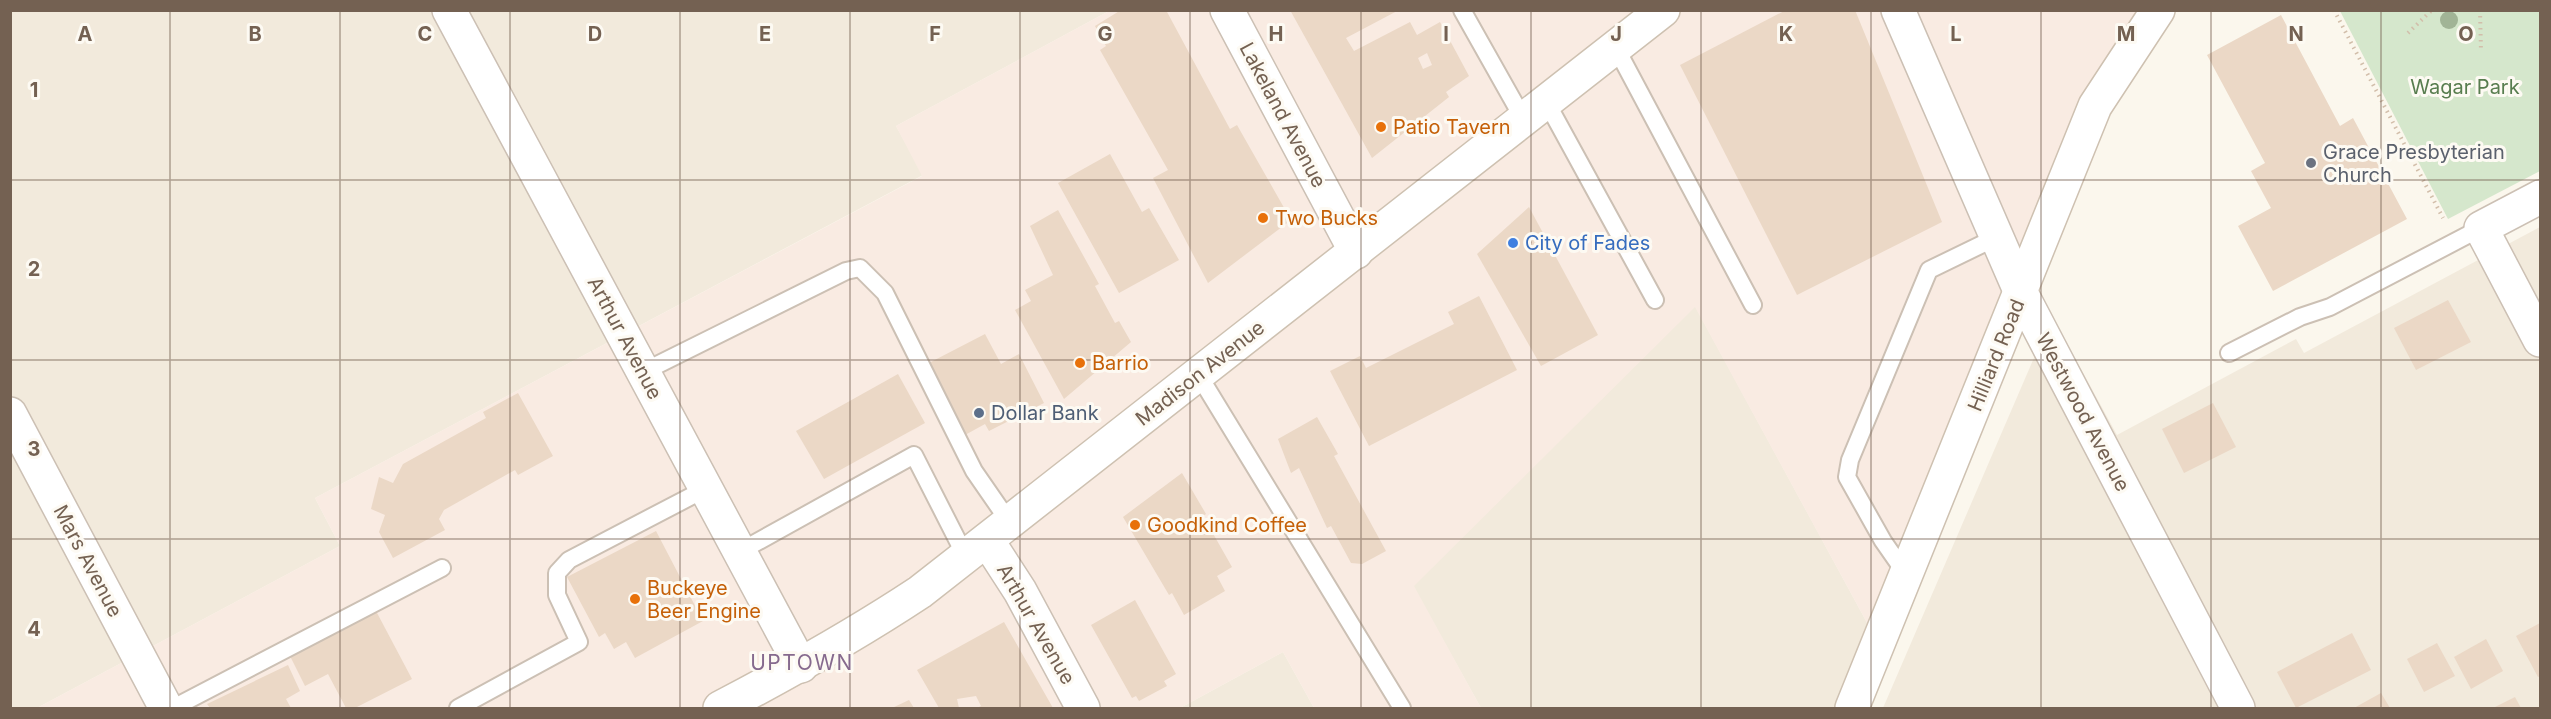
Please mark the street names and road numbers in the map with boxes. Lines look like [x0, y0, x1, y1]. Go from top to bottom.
street label: Lakeland Avenue [1235, 38, 1331, 192]
street label: Arthur Avenue [583, 273, 667, 403]
street label: Hilliard Road [1963, 295, 2029, 415]
street label: Madison Avenue [1131, 315, 1269, 431]
street label: Westwood Avenue [2031, 329, 2135, 495]
street label: Mars Avenue [48, 501, 128, 621]
street label: Arthur Avenue [992, 559, 1080, 689]

